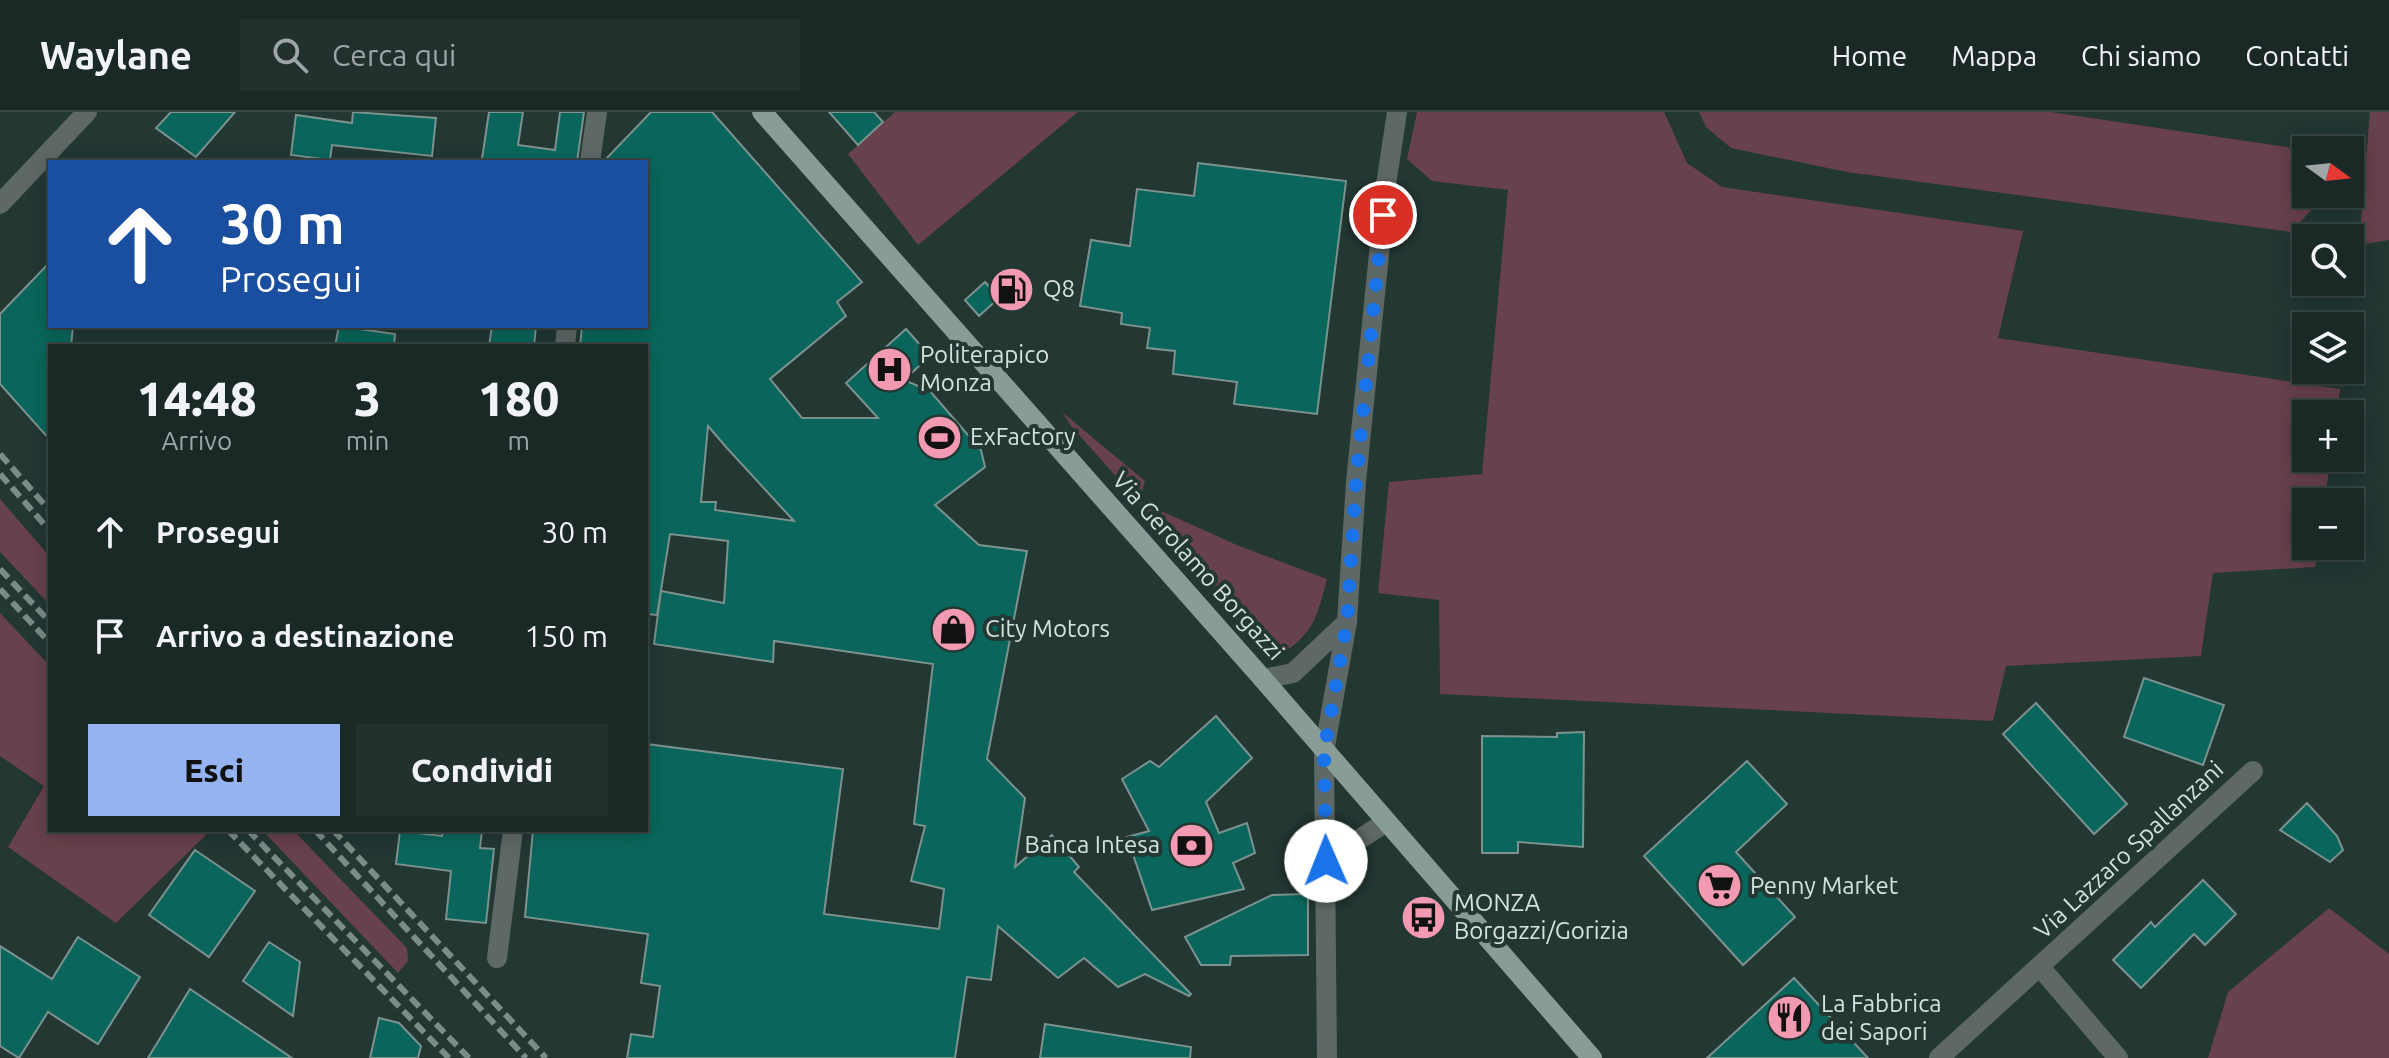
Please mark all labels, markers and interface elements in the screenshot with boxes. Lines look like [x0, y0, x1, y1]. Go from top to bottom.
search box [240, 19, 800, 91]
icon: search [268, 33, 312, 77]
text: Waylane [40, 34, 192, 76]
text: Cerca qui [332, 38, 456, 72]
text: Home [1832, 40, 1907, 71]
text: Mappa [1951, 40, 2037, 71]
text: Chi siamo [2081, 40, 2201, 71]
text: Contatti [2245, 40, 2349, 71]
north arrow [2292, 136, 2364, 208]
map controls [2292, 136, 2364, 560]
pin [1349, 181, 1417, 249]
icon: ahead [88, 192, 192, 296]
text: 30 m [220, 192, 345, 255]
icon: arrive [1361, 193, 1405, 237]
button: search [2292, 224, 2364, 296]
text: Prosegui [220, 258, 362, 299]
fuel station icon: Q8 [988, 265, 1036, 313]
place label: Q8 [1043, 275, 1075, 302]
button: layers [2292, 312, 2364, 384]
place label: Politerapico Monza [920, 341, 1049, 396]
hospital icon: Politerapico Monza [865, 345, 913, 393]
text: 14:48 [137, 371, 257, 425]
text: 3 [354, 371, 381, 425]
text: 180 [478, 371, 559, 425]
button: + [2292, 400, 2364, 472]
sports icon: ExFactory [915, 413, 963, 461]
place label: ExFactory [970, 423, 1076, 450]
text: Arrivo [161, 426, 232, 455]
text: min [346, 426, 389, 455]
text: m [507, 426, 530, 455]
street label: Via Gerolamo Borgazzi [1107, 466, 1290, 665]
button: − [2292, 488, 2364, 560]
icon: ahead [88, 510, 132, 554]
text: Prosegui [156, 515, 280, 549]
text: 30 m [541, 515, 608, 549]
shop icon: City Motors [930, 605, 978, 653]
icon: arrive [88, 614, 132, 658]
place label: City Motors [985, 615, 1110, 642]
text: Arrivo a destinazione [156, 619, 454, 653]
text: 150 m [524, 619, 608, 653]
button: Esci [88, 724, 340, 816]
button: Condividi [356, 724, 608, 816]
street label: Via Lazzaro Spallanzani [2029, 755, 2228, 944]
position arrow [1284, 819, 1368, 903]
bank icon: Banca Intesa [1167, 821, 1215, 869]
place label: Banca Intesa [1025, 831, 1160, 858]
supermarket icon: Penny Market [1695, 862, 1743, 910]
place label: Penny Market [1750, 872, 1899, 899]
place label: MONZA Borgazzi/Gorizia [1454, 889, 1629, 944]
bus stop icon: MONZA Borgazzi/Gorizia [1399, 893, 1447, 941]
place label: La Fabbrica dei Sapori [1821, 990, 1942, 1045]
restaurant icon: La Fabbrica dei Sapori [1766, 994, 1814, 1042]

